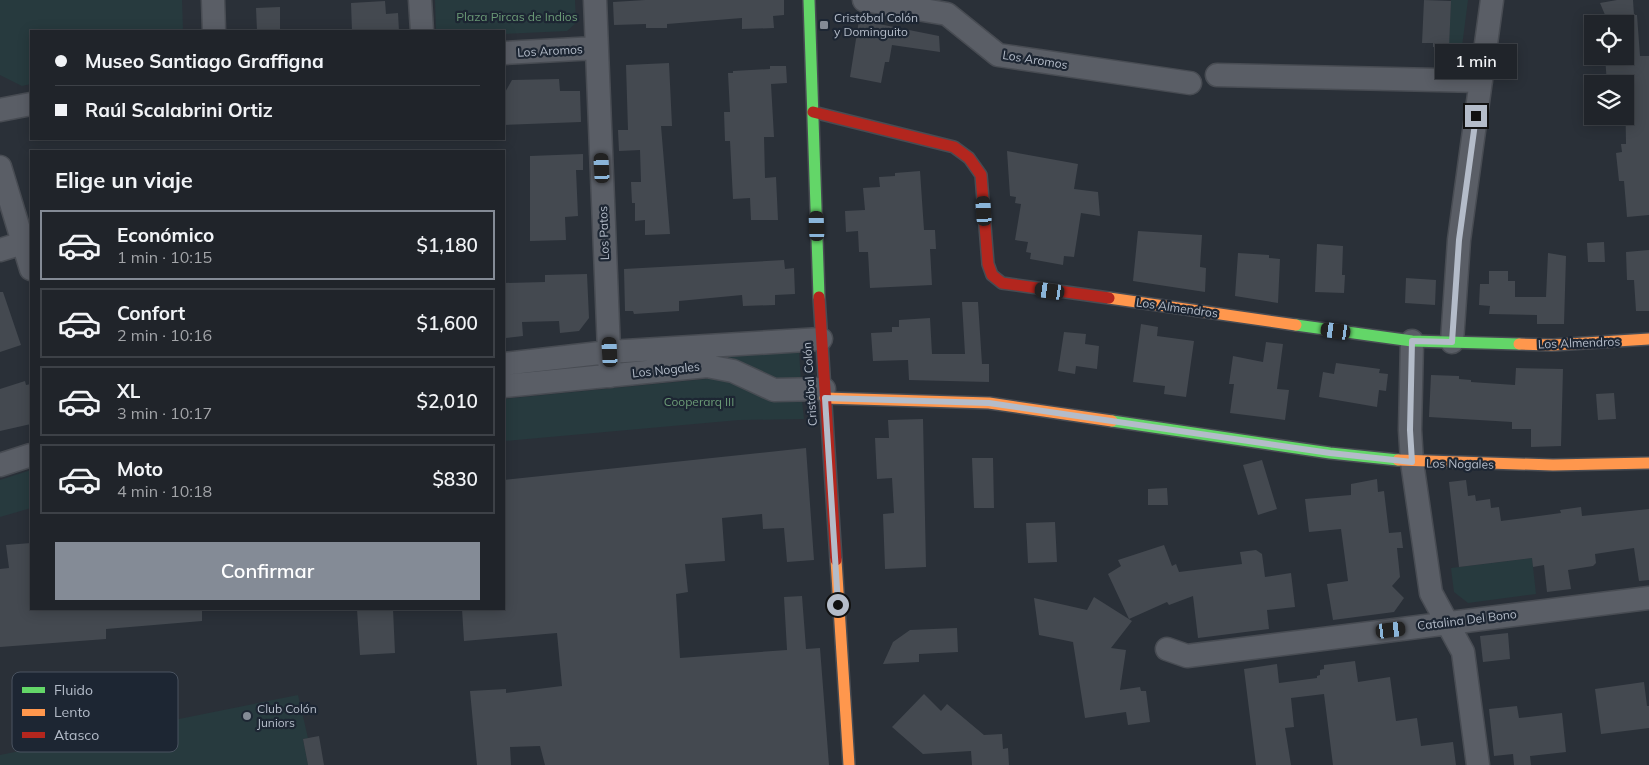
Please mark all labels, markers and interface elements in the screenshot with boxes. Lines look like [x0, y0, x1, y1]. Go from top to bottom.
park label: Plaza Pircas de Indios [456, 9, 578, 24]
place label: Cristóbal Colón y Dominguito [834, 10, 918, 39]
map controls [1584, 15, 1634, 125]
button: locate [1584, 15, 1634, 65]
marker: Cristóbal Colón y Dominguito [818, 19, 830, 31]
street label: Los Aromos [517, 41, 583, 60]
callout: 1 min [1435, 44, 1517, 78]
street label: Los Aromos [1001, 47, 1069, 72]
text: Museo Santiago Graffigna [85, 49, 324, 73]
text: 1 min [1455, 51, 1497, 71]
button: layers [1584, 75, 1634, 125]
text: Raúl Scalabrini Ortiz [85, 98, 273, 122]
route end [1465, 105, 1487, 127]
car [593, 153, 610, 183]
text: Elige un viaje [55, 166, 193, 194]
car [975, 196, 992, 226]
street label: Los Patos [595, 206, 612, 260]
car [808, 211, 825, 241]
icon: car [57, 223, 102, 268]
text: Económico [117, 223, 214, 247]
text: $1,180 [416, 233, 478, 257]
text: 1 min · 10:15 [117, 247, 212, 267]
car [1034, 281, 1065, 301]
street label: Los Almendros [1135, 294, 1219, 321]
icon: car [57, 301, 102, 346]
text: Confort [117, 301, 185, 325]
text: $1,600 [416, 311, 478, 335]
car [1320, 321, 1351, 341]
text: 2 min · 10:16 [117, 325, 212, 345]
street label: Los Almendros [1538, 334, 1620, 351]
car [601, 337, 618, 367]
street label: Cristóbal Colón [799, 342, 820, 426]
street label: Los Nogales [631, 358, 701, 381]
icon: car [57, 379, 102, 424]
text: XL [117, 379, 140, 403]
text: $2,010 [416, 389, 478, 413]
park label: Cooperarq III [664, 394, 734, 409]
text: 3 min · 10:17 [117, 403, 212, 423]
street label: Los Nogales [1426, 455, 1494, 472]
icon: car [57, 457, 102, 502]
text: Moto [117, 457, 163, 481]
text: $830 [432, 467, 478, 491]
text: 4 min · 10:18 [117, 481, 212, 501]
button: Confirmar [55, 542, 480, 600]
route start [827, 594, 849, 616]
street label: Catalina Del Bono [1416, 606, 1518, 633]
car [1375, 621, 1406, 639]
legend [12, 672, 178, 752]
text: Fluido [54, 681, 93, 699]
place label: Club Colón Juniors [257, 701, 317, 730]
text: Lento [54, 703, 90, 721]
marker: Club Colón Juniors [241, 710, 253, 722]
text: Atasco [54, 726, 99, 744]

